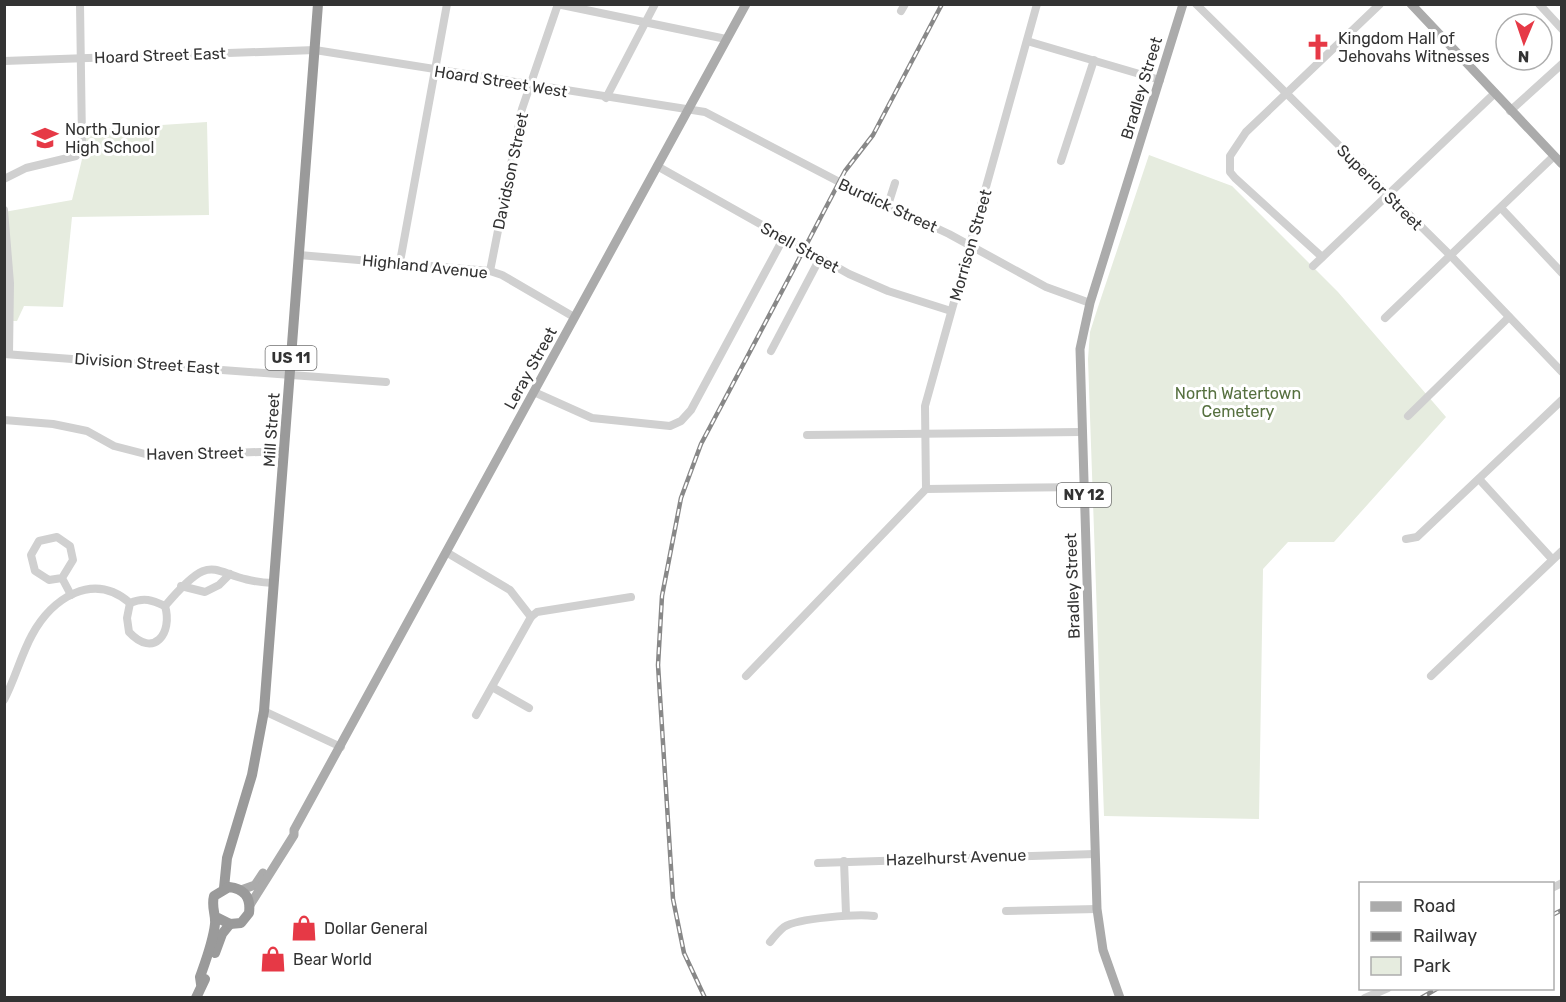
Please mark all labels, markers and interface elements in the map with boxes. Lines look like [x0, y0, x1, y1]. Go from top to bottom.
north arrow [1494, 12, 1554, 72]
place label: Kingdom Hall of Jehovahs Witnesses [1338, 29, 1490, 66]
church icon: Kingdom Hall of Jehovahs Witnesses [1303, 32, 1333, 62]
street label: Bradley Street [1117, 35, 1166, 142]
street label: Hoard Street East [94, 44, 226, 67]
text: N [1517, 47, 1530, 66]
street label: Hoard Street West [433, 62, 569, 101]
street label: Davidson Street [489, 111, 532, 231]
place label: North Junior High School [65, 120, 160, 157]
school or university icon: North Junior High School [30, 123, 60, 153]
street label: Superior Street [1333, 141, 1426, 234]
street label: Burdick Street [835, 174, 940, 237]
street label: Morrison Street [945, 187, 995, 303]
street label: Snell Street [757, 218, 842, 277]
street label: Highland Avenue [361, 250, 489, 283]
street label: Leray Street [500, 324, 561, 413]
road number: US 11 [266, 346, 316, 370]
street label: Division Street East [74, 349, 220, 378]
park label: North Watertown Cemetery [1175, 384, 1301, 421]
street label: Mill Street [259, 392, 284, 468]
street label: Haven Street [146, 443, 244, 464]
road number: NY 12 [1057, 483, 1111, 507]
street label: Bradley Street [1061, 533, 1084, 639]
street label: Hazelhurst Avenue [885, 846, 1027, 869]
legend [1359, 882, 1554, 990]
text: Road [1413, 895, 1456, 917]
shop icon: Dollar General [289, 913, 319, 943]
place label: Dollar General [324, 919, 428, 938]
text: Railway [1413, 925, 1477, 947]
shop icon: Bear World [258, 944, 288, 974]
place label: Bear World [293, 950, 372, 969]
text: Park [1413, 955, 1451, 977]

